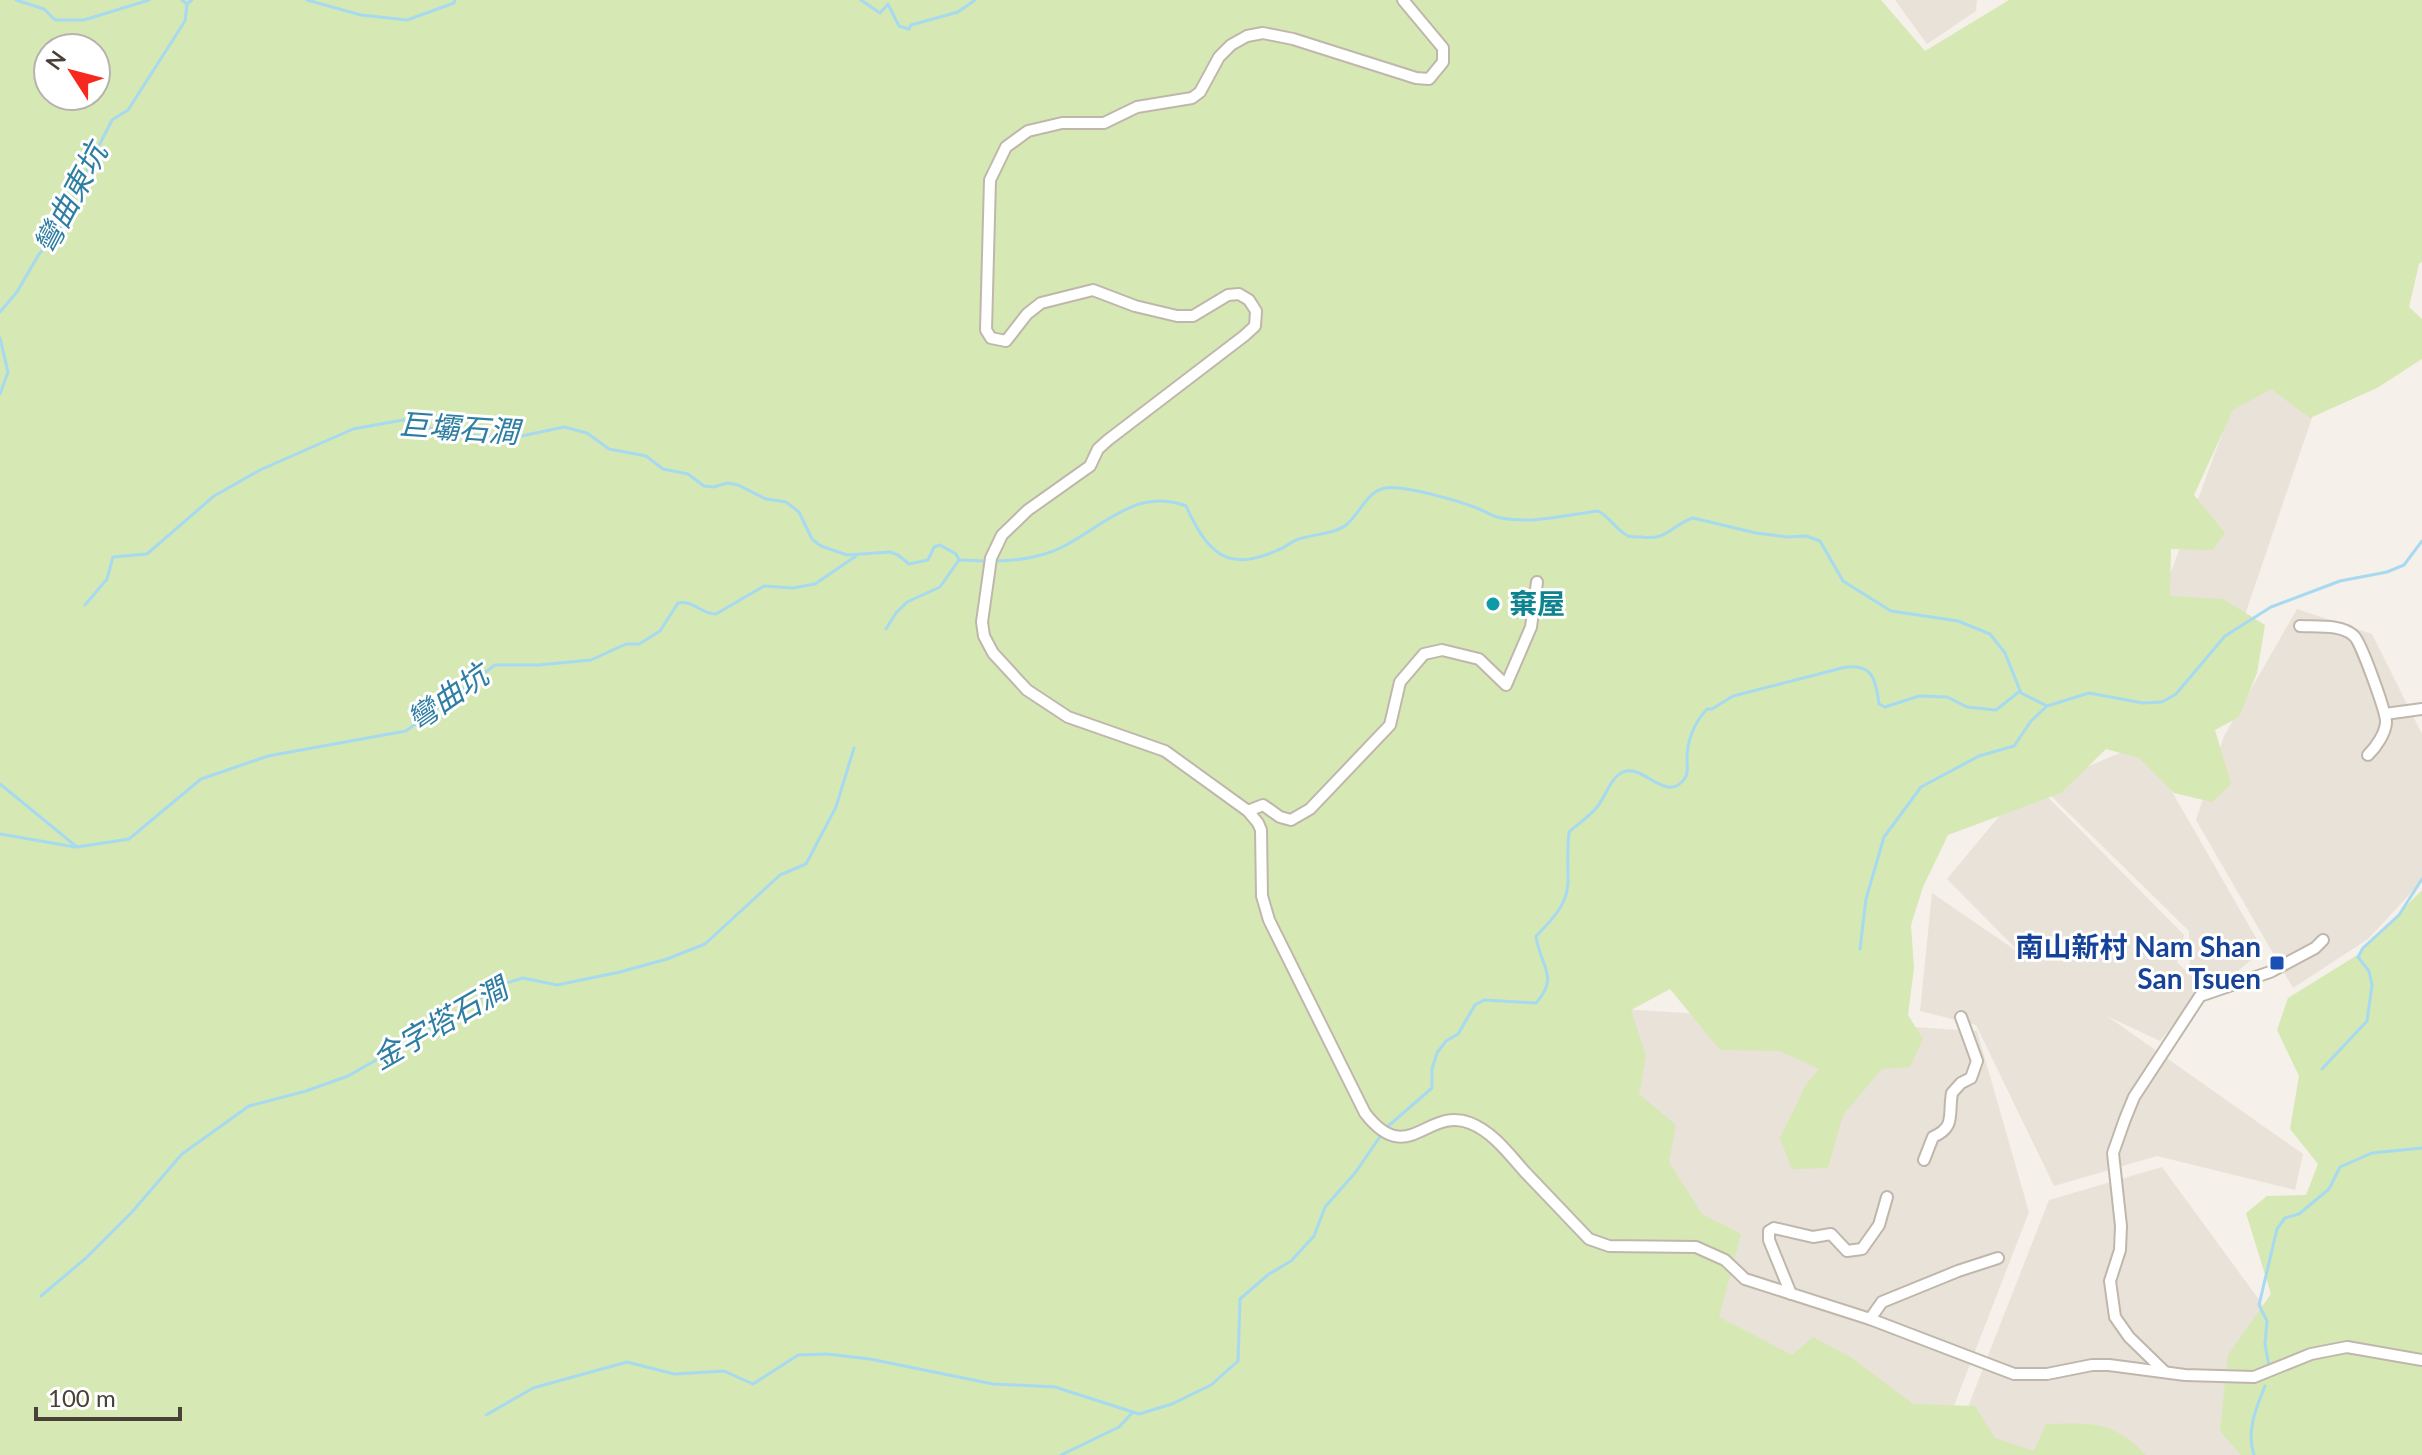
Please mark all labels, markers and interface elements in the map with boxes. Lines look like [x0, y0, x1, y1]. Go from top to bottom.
north arrow [32, 32, 112, 112]
text: N [40, 45, 71, 75]
water label: 彎曲東坑 [25, 133, 115, 259]
water label: 巨壩石澗 [398, 405, 524, 449]
place label: 棄屋 [1509, 586, 1565, 620]
marker: 棄屋 [1484, 595, 1502, 613]
water label: 彎曲坑 [400, 654, 497, 737]
place label: 南山新村 Nam Shan San Tsuen [2016, 929, 2261, 995]
marker: 南山新村 Nam Shan San Tsuen [2268, 954, 2286, 972]
water label: 金字塔石澗 [365, 967, 516, 1075]
scale bar [36, 1371, 180, 1421]
text: 100 m [48, 1383, 116, 1412]

